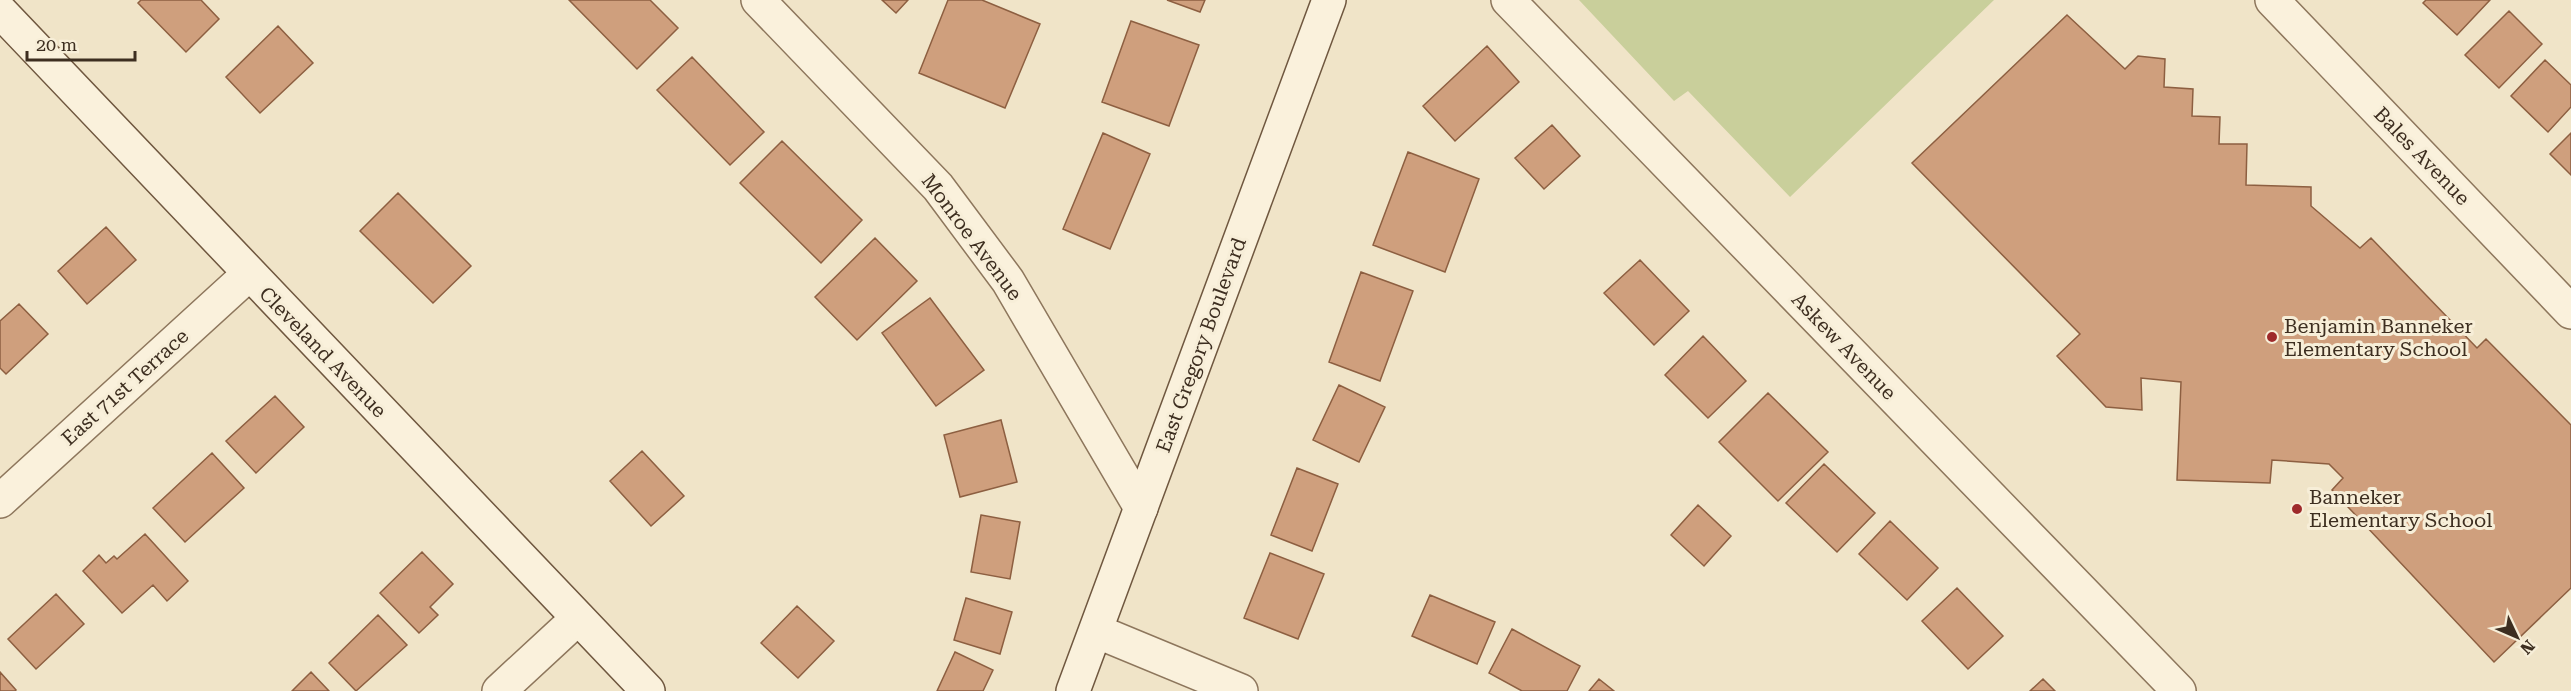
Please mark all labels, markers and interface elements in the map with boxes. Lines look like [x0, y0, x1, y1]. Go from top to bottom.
scale bar [27, 24, 135, 62]
text: 20 m [36, 34, 77, 55]
street label: Bales Avenue [2369, 102, 2475, 210]
street label: Monroe Avenue [917, 169, 1027, 305]
street label: East Gregory Boulevard [1151, 234, 1251, 456]
street label: Cleveland Avenue [254, 282, 392, 422]
street label: Askew Avenue [1787, 287, 1901, 405]
place label: Benjamin Banneker Elementary School [2284, 314, 2473, 361]
street label: East 71st Terrace [57, 324, 193, 450]
marker: Benjamin Banneker Elementary School [2265, 330, 2279, 344]
place label: Banneker Elementary School [2309, 485, 2492, 532]
marker: Banneker Elementary School [2290, 502, 2304, 516]
north arrow [2487, 607, 2547, 667]
text: N [2516, 636, 2539, 658]

